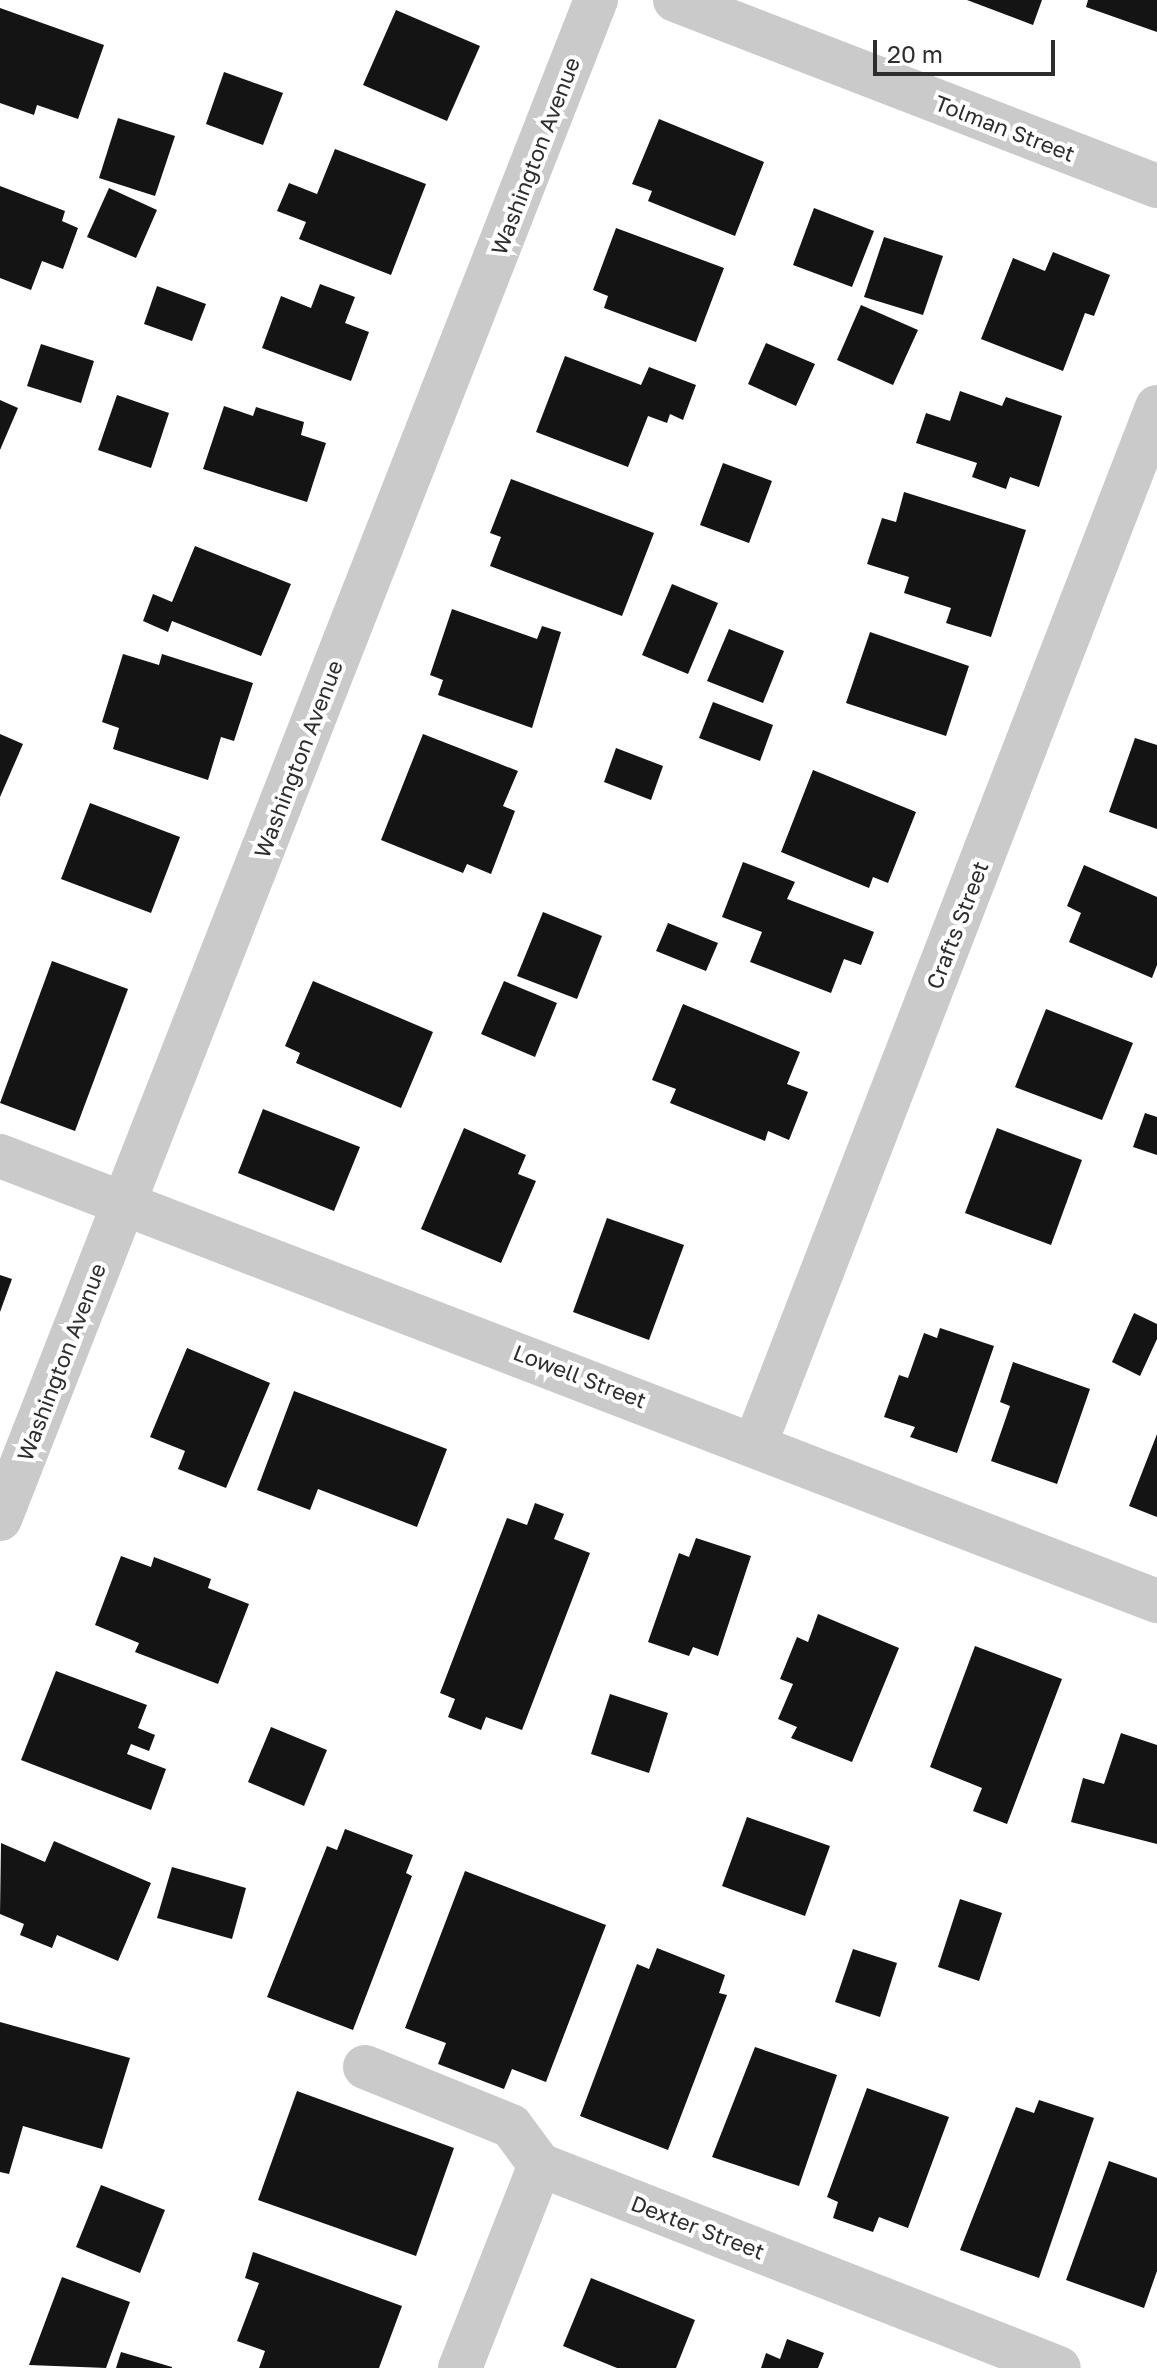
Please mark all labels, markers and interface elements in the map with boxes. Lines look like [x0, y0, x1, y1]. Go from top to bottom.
scale bar [877, 24, 1059, 74]
text: 20 m [887, 39, 943, 68]
street label: Washington Avenue [485, 53, 585, 259]
street label: Tolman Street [931, 89, 1079, 167]
street label: Washington Avenue [248, 656, 348, 862]
street label: Crafts Street [920, 857, 994, 993]
street label: Washington Avenue [11, 1259, 111, 1465]
street label: Lowell Street [510, 1339, 650, 1413]
street label: Dexter Street [627, 2189, 769, 2265]

